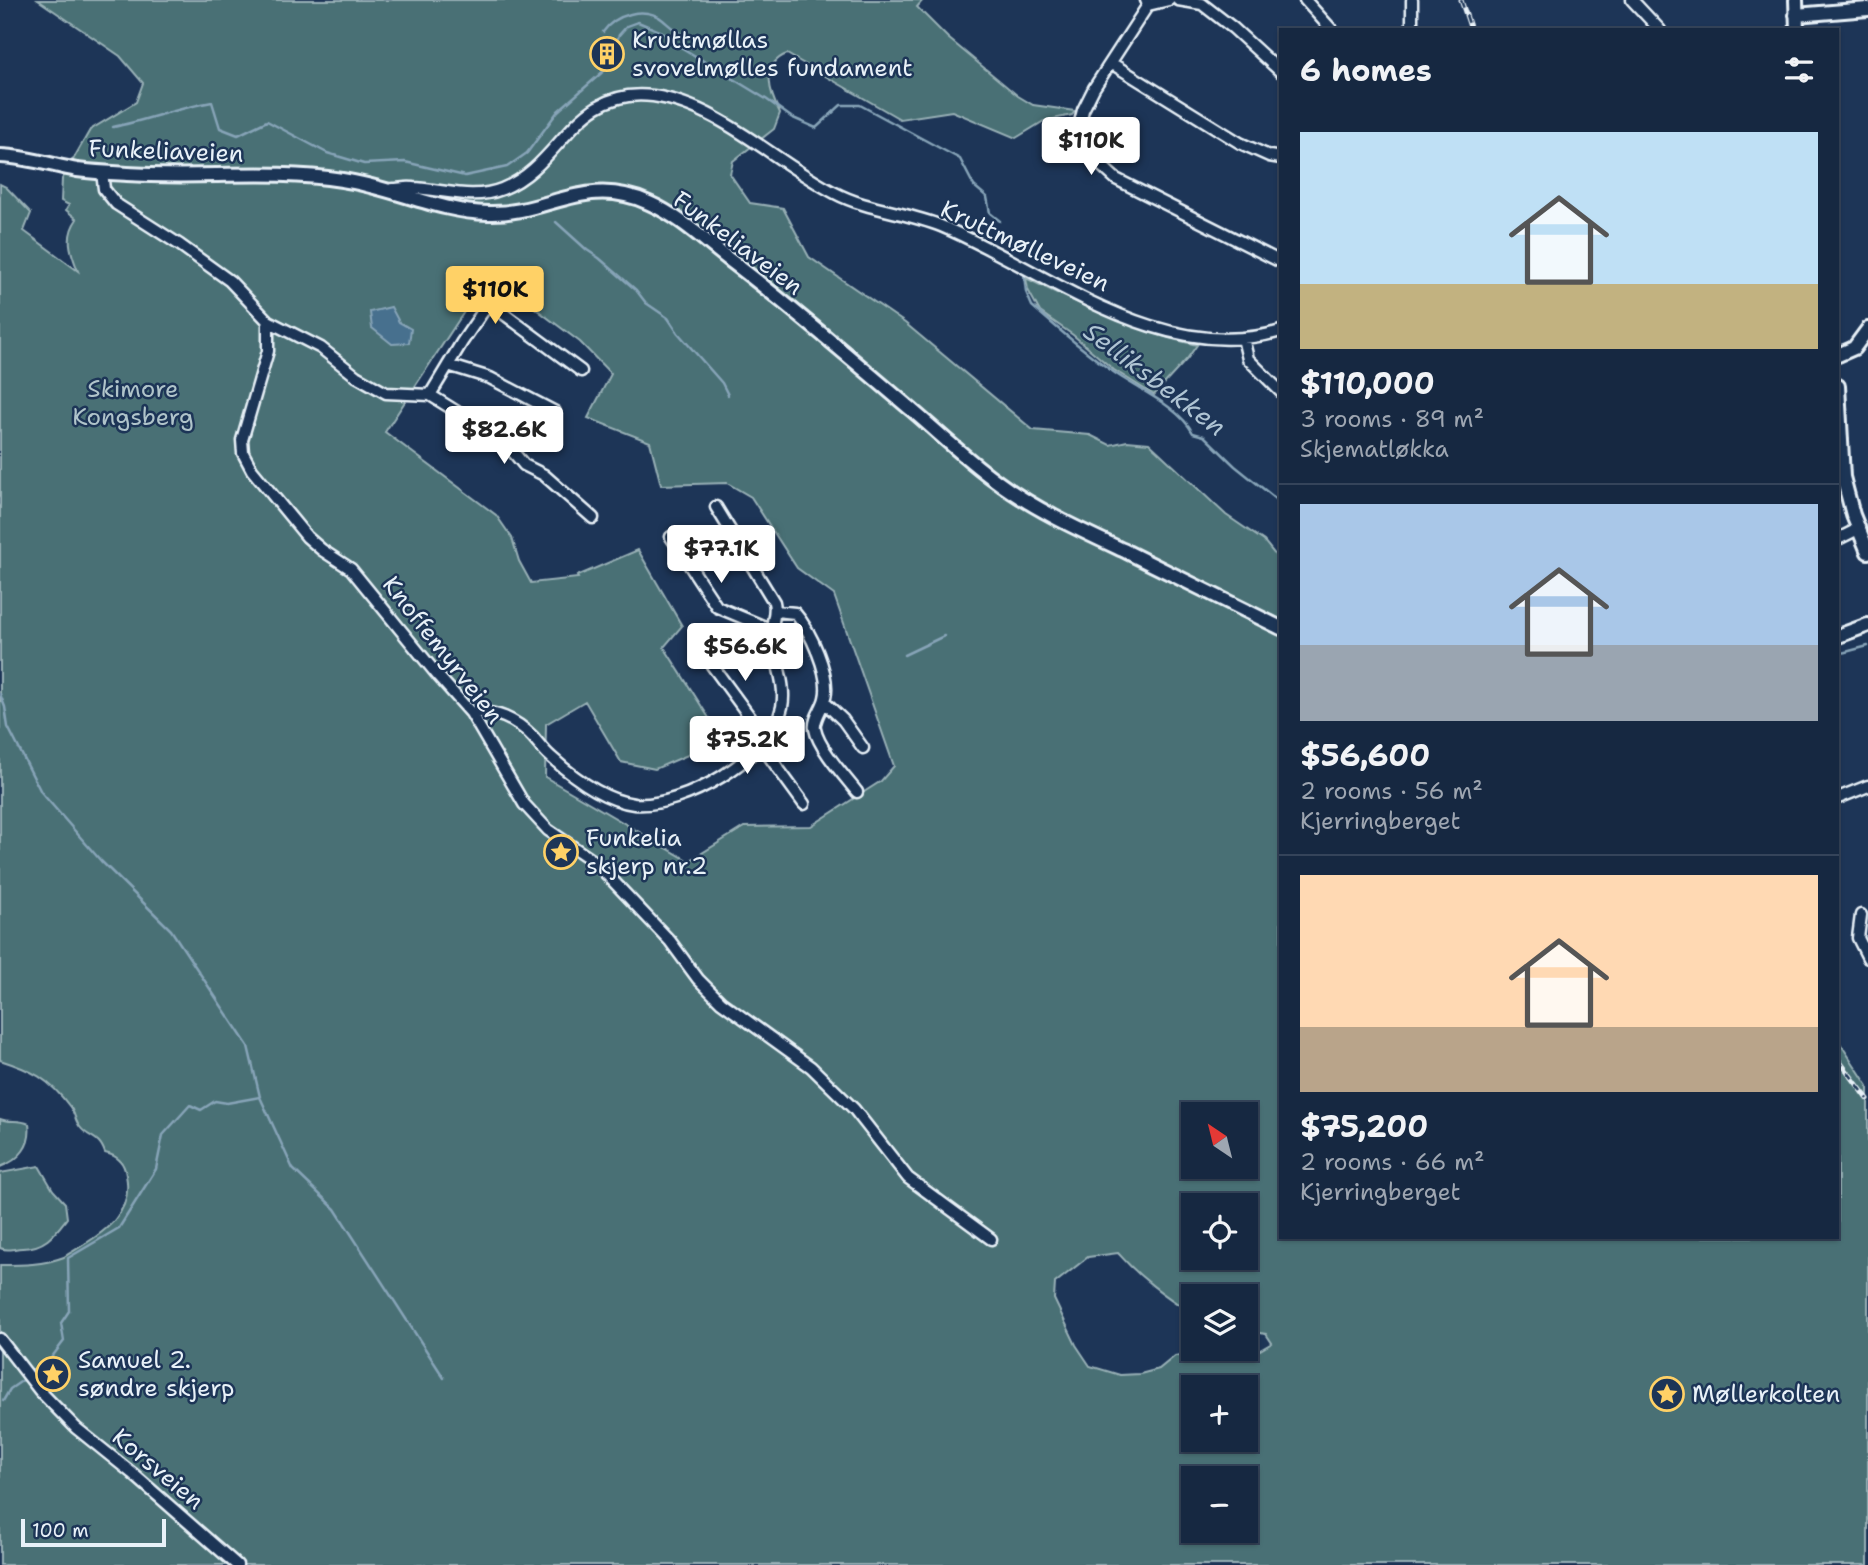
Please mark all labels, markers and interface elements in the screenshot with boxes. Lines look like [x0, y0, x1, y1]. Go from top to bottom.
place label: Kruttmøllas svovelmølles fundament [632, 24, 913, 84]
building icon: Kruttmøllas svovelmølles fundament [588, 35, 626, 73]
text: 6 homes [1300, 50, 1432, 91]
icon: filters [1780, 51, 1818, 89]
pin: $110K [1042, 118, 1140, 177]
text: $110K [1058, 125, 1124, 155]
street label: Funkeliaveien [88, 132, 244, 170]
icon: home [1496, 177, 1622, 303]
street label: Funkeliaveien [666, 184, 810, 302]
street label: Kruttmølleveien [935, 193, 1115, 299]
pin: $110K [446, 266, 544, 326]
text: $110K [462, 274, 528, 304]
water label: Selliksbekken [1077, 314, 1234, 444]
text: $110,000 [1300, 363, 1435, 404]
park label: Skimore Kongsberg [72, 373, 194, 433]
text: 3 rooms · 89 m² [1300, 404, 1484, 434]
pin: $82.6K [447, 406, 561, 466]
text: $82.6K [461, 414, 547, 444]
text: Skjematløkka [1300, 434, 1449, 464]
pin: $77.1K [664, 526, 778, 585]
text: $77.1K [683, 533, 759, 563]
icon: home [1496, 549, 1622, 675]
street label: Knoffemyrveien [375, 570, 511, 730]
pin: $56.6K [688, 624, 802, 683]
text: $56.6K [703, 631, 787, 661]
pin: $75.2K [690, 716, 804, 776]
text: $75.2K [706, 724, 788, 754]
text: $56,600 [1300, 735, 1430, 776]
text: 2 rooms · 56 m² [1300, 776, 1483, 806]
text: Kjerringberget [1300, 806, 1461, 836]
place label: Funkelia skjerp nr.2 [586, 822, 707, 882]
place icon: Funkelia skjerp nr.2 [542, 833, 580, 871]
icon: home [1496, 920, 1622, 1046]
north arrow [1181, 1102, 1258, 1180]
map controls [1181, 1102, 1258, 1543]
text: $75,200 [1300, 1106, 1428, 1147]
text: 2 rooms · 66 m² [1300, 1147, 1485, 1177]
text: Kjerringberget [1300, 1177, 1461, 1207]
button: locate [1181, 1193, 1258, 1270]
button: layers [1181, 1284, 1258, 1361]
place label: Samuel 2. søndre skjerp [78, 1344, 235, 1404]
place icon: Samuel 2. søndre skjerp [34, 1355, 72, 1393]
button: + [1181, 1375, 1258, 1452]
place icon: Møllerkolten [1648, 1375, 1686, 1413]
place label: Møllerkolten [1692, 1378, 1840, 1410]
street label: Korsveien [105, 1421, 211, 1517]
button: − [1181, 1466, 1258, 1543]
scale bar [21, 1516, 166, 1548]
text: 100 m [32, 1518, 89, 1543]

